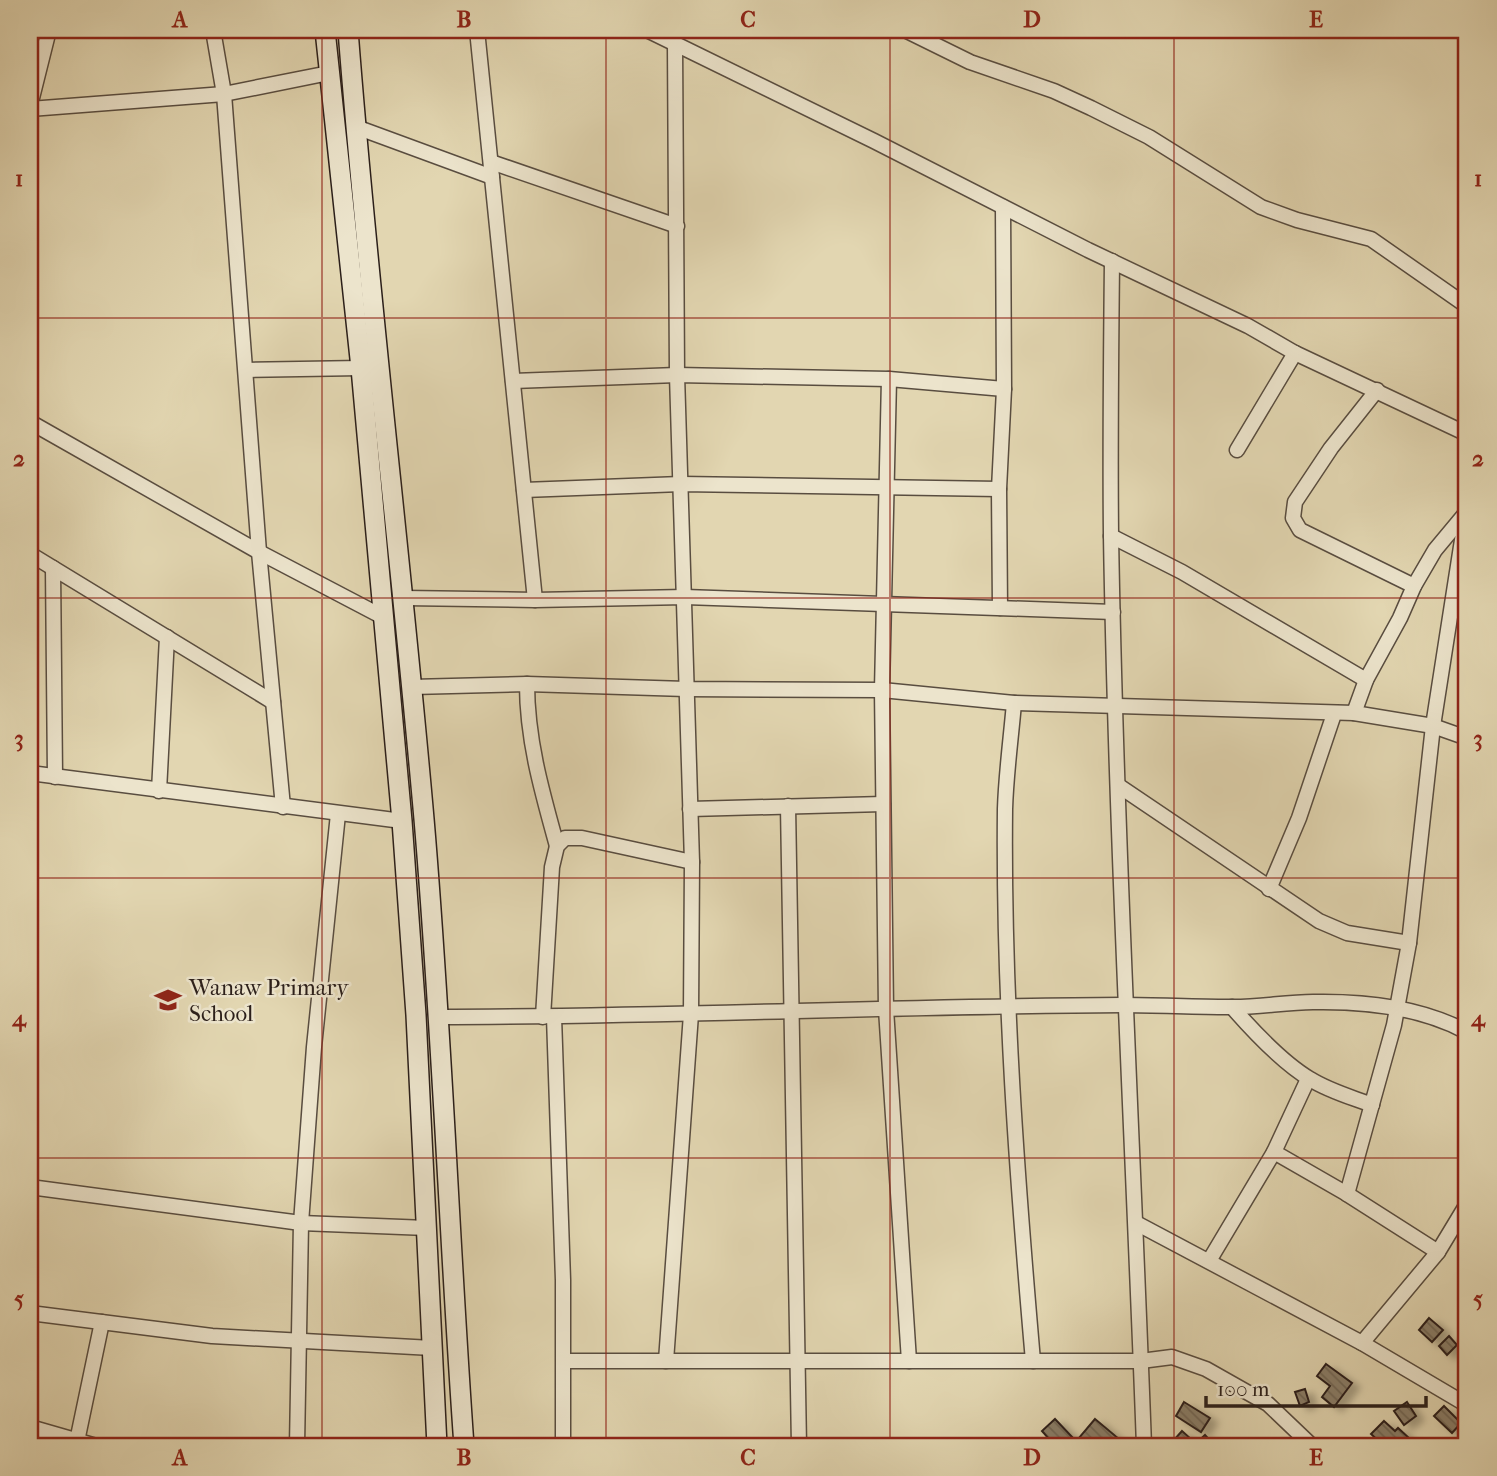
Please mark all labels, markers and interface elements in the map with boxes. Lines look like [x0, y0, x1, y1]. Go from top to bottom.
text: A [171, 6, 189, 33]
text: B [457, 6, 472, 33]
text: C [740, 6, 756, 33]
text: D [1023, 6, 1041, 33]
text: E [1309, 6, 1323, 33]
text: 1 [15, 165, 23, 192]
text: 1 [1474, 165, 1482, 192]
text: 2 [13, 445, 25, 472]
text: 2 [1472, 445, 1484, 472]
text: 3 [14, 725, 24, 752]
text: 3 [1473, 725, 1483, 752]
place label: Wanaw Primary School [188, 974, 349, 1027]
school or university icon: Wanaw Primary School [153, 985, 183, 1015]
text: 4 [11, 1005, 27, 1032]
text: 4 [1470, 1005, 1486, 1032]
text: 5 [14, 1285, 24, 1312]
text: 5 [1473, 1285, 1483, 1312]
scale bar [1206, 1364, 1427, 1408]
text: 100 m [1217, 1377, 1270, 1401]
text: A [171, 1444, 189, 1471]
text: B [457, 1444, 472, 1471]
text: C [740, 1444, 756, 1471]
text: D [1023, 1444, 1041, 1471]
text: E [1309, 1444, 1323, 1471]

